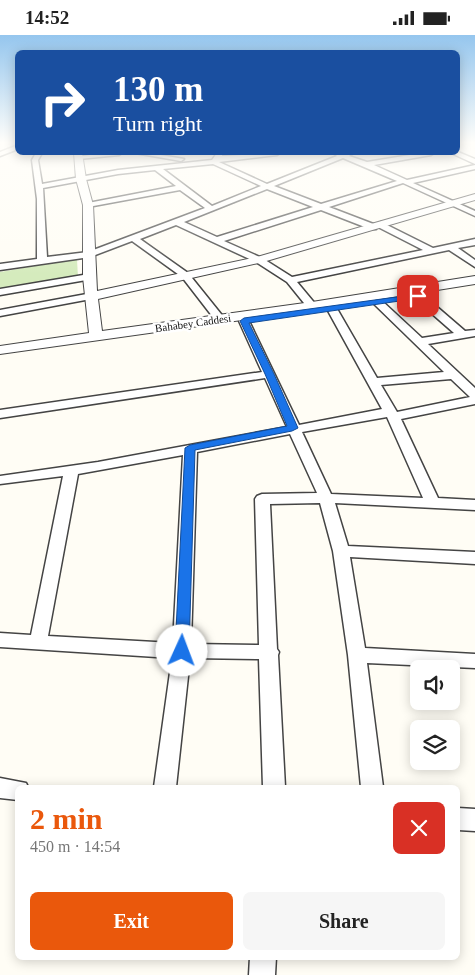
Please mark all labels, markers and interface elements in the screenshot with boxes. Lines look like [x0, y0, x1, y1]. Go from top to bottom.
text: 14:52 [25, 7, 69, 28]
icon: right [30, 70, 95, 135]
text: 130 m [113, 70, 203, 109]
text: Turn right [113, 111, 202, 136]
pin [397, 275, 439, 317]
icon: arrive [404, 282, 432, 310]
street label: Bahabey Caddesi [154, 312, 232, 334]
position arrow [155, 624, 207, 676]
map controls [410, 660, 460, 770]
button: sound [410, 660, 460, 710]
button: layers [410, 720, 460, 770]
text: 2 min [30, 802, 103, 835]
button: close [393, 802, 445, 854]
text: 450 m · 14:54 [30, 838, 120, 855]
button: Exit [30, 892, 233, 950]
button: Share [243, 892, 445, 950]

